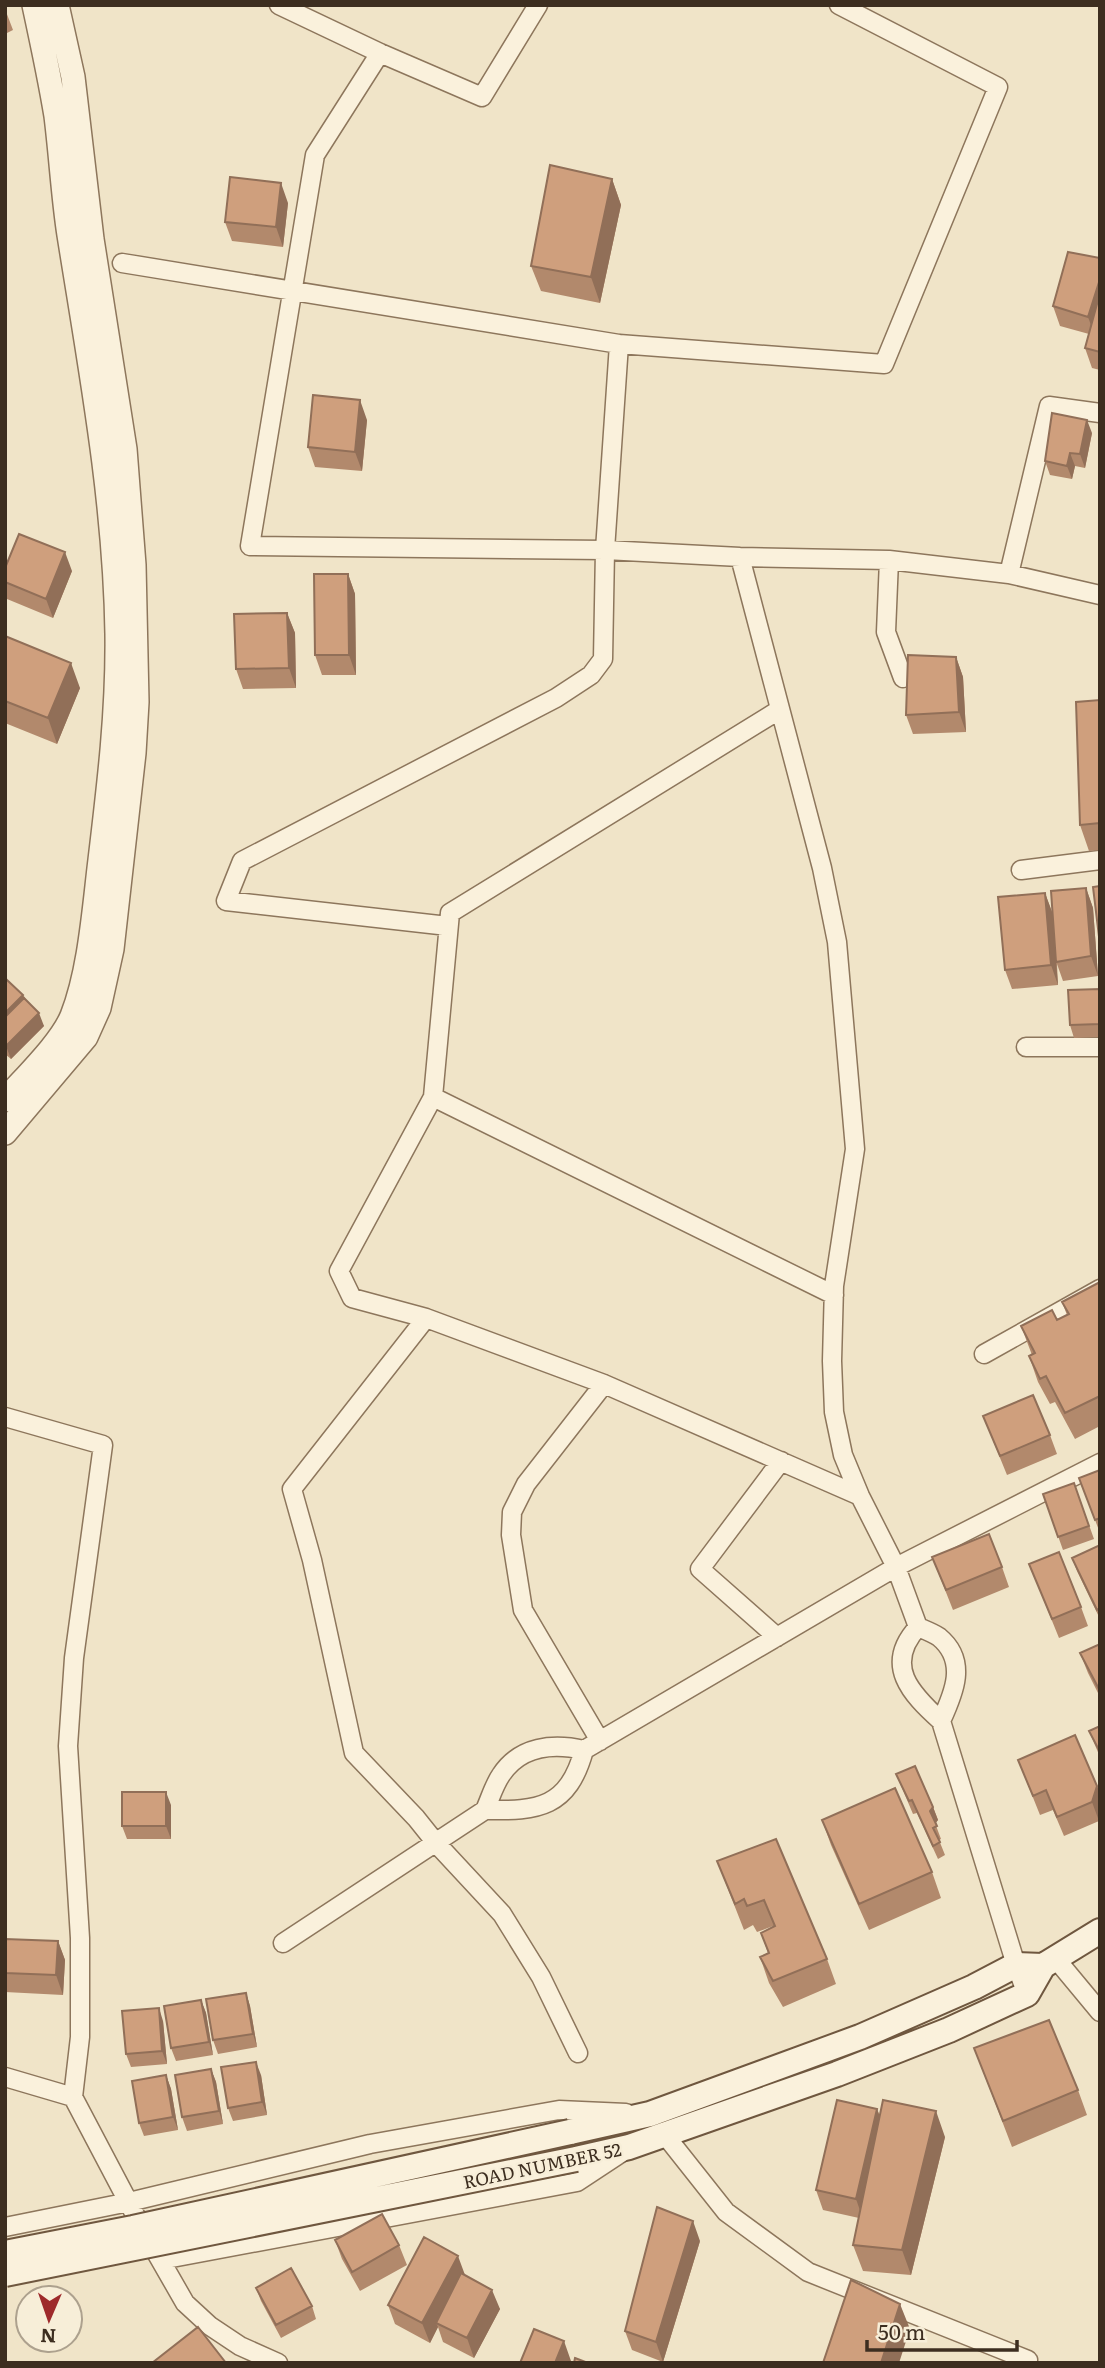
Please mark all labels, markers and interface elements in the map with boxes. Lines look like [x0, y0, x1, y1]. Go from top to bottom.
street label: ROAD NUMBER 52 [460, 2135, 624, 2195]
north arrow [14, 2284, 84, 2354]
scale bar [867, 2308, 1018, 2352]
text: 50 m [878, 2315, 925, 2346]
text: N [40, 2323, 57, 2351]

